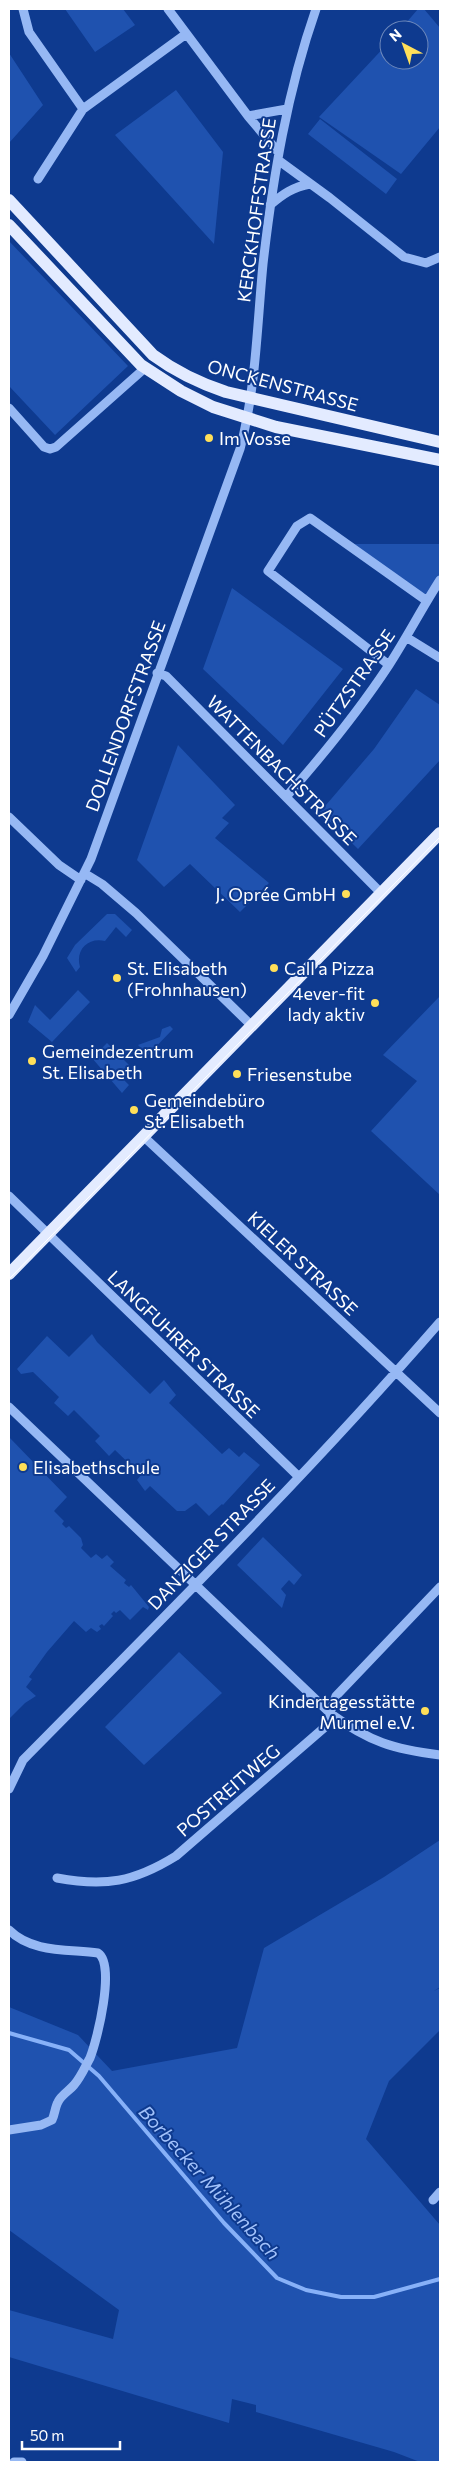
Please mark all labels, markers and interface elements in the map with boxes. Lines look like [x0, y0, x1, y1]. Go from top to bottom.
north arrow [379, 20, 429, 70]
text: N [386, 25, 405, 45]
street label: KERCKHOFFSTRASSE [232, 116, 280, 304]
street label: ONCKENSTRASSE [205, 354, 361, 416]
place label: Im Vosse [219, 427, 291, 449]
marker: Im Vosse [203, 432, 215, 444]
street label: DOLLENDORFSTRASSE [80, 618, 170, 814]
street label: PÜTZSTRASSE [309, 625, 399, 741]
street label: WATTENBACHSTRASSE [203, 691, 361, 849]
place label: J. Oprée GmbH [215, 883, 336, 905]
marker: J. Oprée GmbH [340, 888, 352, 900]
place label: St. Elisabeth (Frohnhausen) [127, 957, 247, 1000]
place label: Call a Pizza [284, 957, 374, 979]
marker: Call a Pizza [268, 962, 280, 974]
marker: St. Elisabeth (Frohnhausen) [111, 972, 123, 984]
place label: 4ever-fit lady aktiv [287, 982, 365, 1025]
marker: 4ever-fit lady aktiv [369, 997, 381, 1009]
place label: Gemeindezentrum St. Elisabeth [42, 1040, 194, 1083]
marker: Gemeindezentrum St. Elisabeth [26, 1055, 38, 1067]
place label: Friesenstube [247, 1063, 352, 1085]
marker: Friesenstube [231, 1068, 243, 1080]
place label: Gemeindebüro St. Elisabeth [144, 1089, 265, 1132]
marker: Gemeindebüro St. Elisabeth [128, 1104, 140, 1116]
street label: KIELER STRASSE [243, 1206, 363, 1320]
street label: LANGFUHRER STRASSE [103, 1266, 265, 1422]
place label: Elisabethschule [33, 1456, 160, 1478]
marker: Elisabethschule [17, 1461, 29, 1473]
street label: DANZIGER STRASSE [143, 1474, 279, 1614]
place label: Kindertagesstätte Murmel e.V. [268, 1690, 415, 1733]
marker: Kindertagesstätte Murmel e.V. [419, 1705, 431, 1717]
street label: POSTREITWEG [172, 1739, 284, 1841]
water label: Borbecker Mühlenbach [135, 2100, 285, 2264]
scale bar [22, 2418, 120, 2450]
text: 50 m [30, 2426, 64, 2444]

